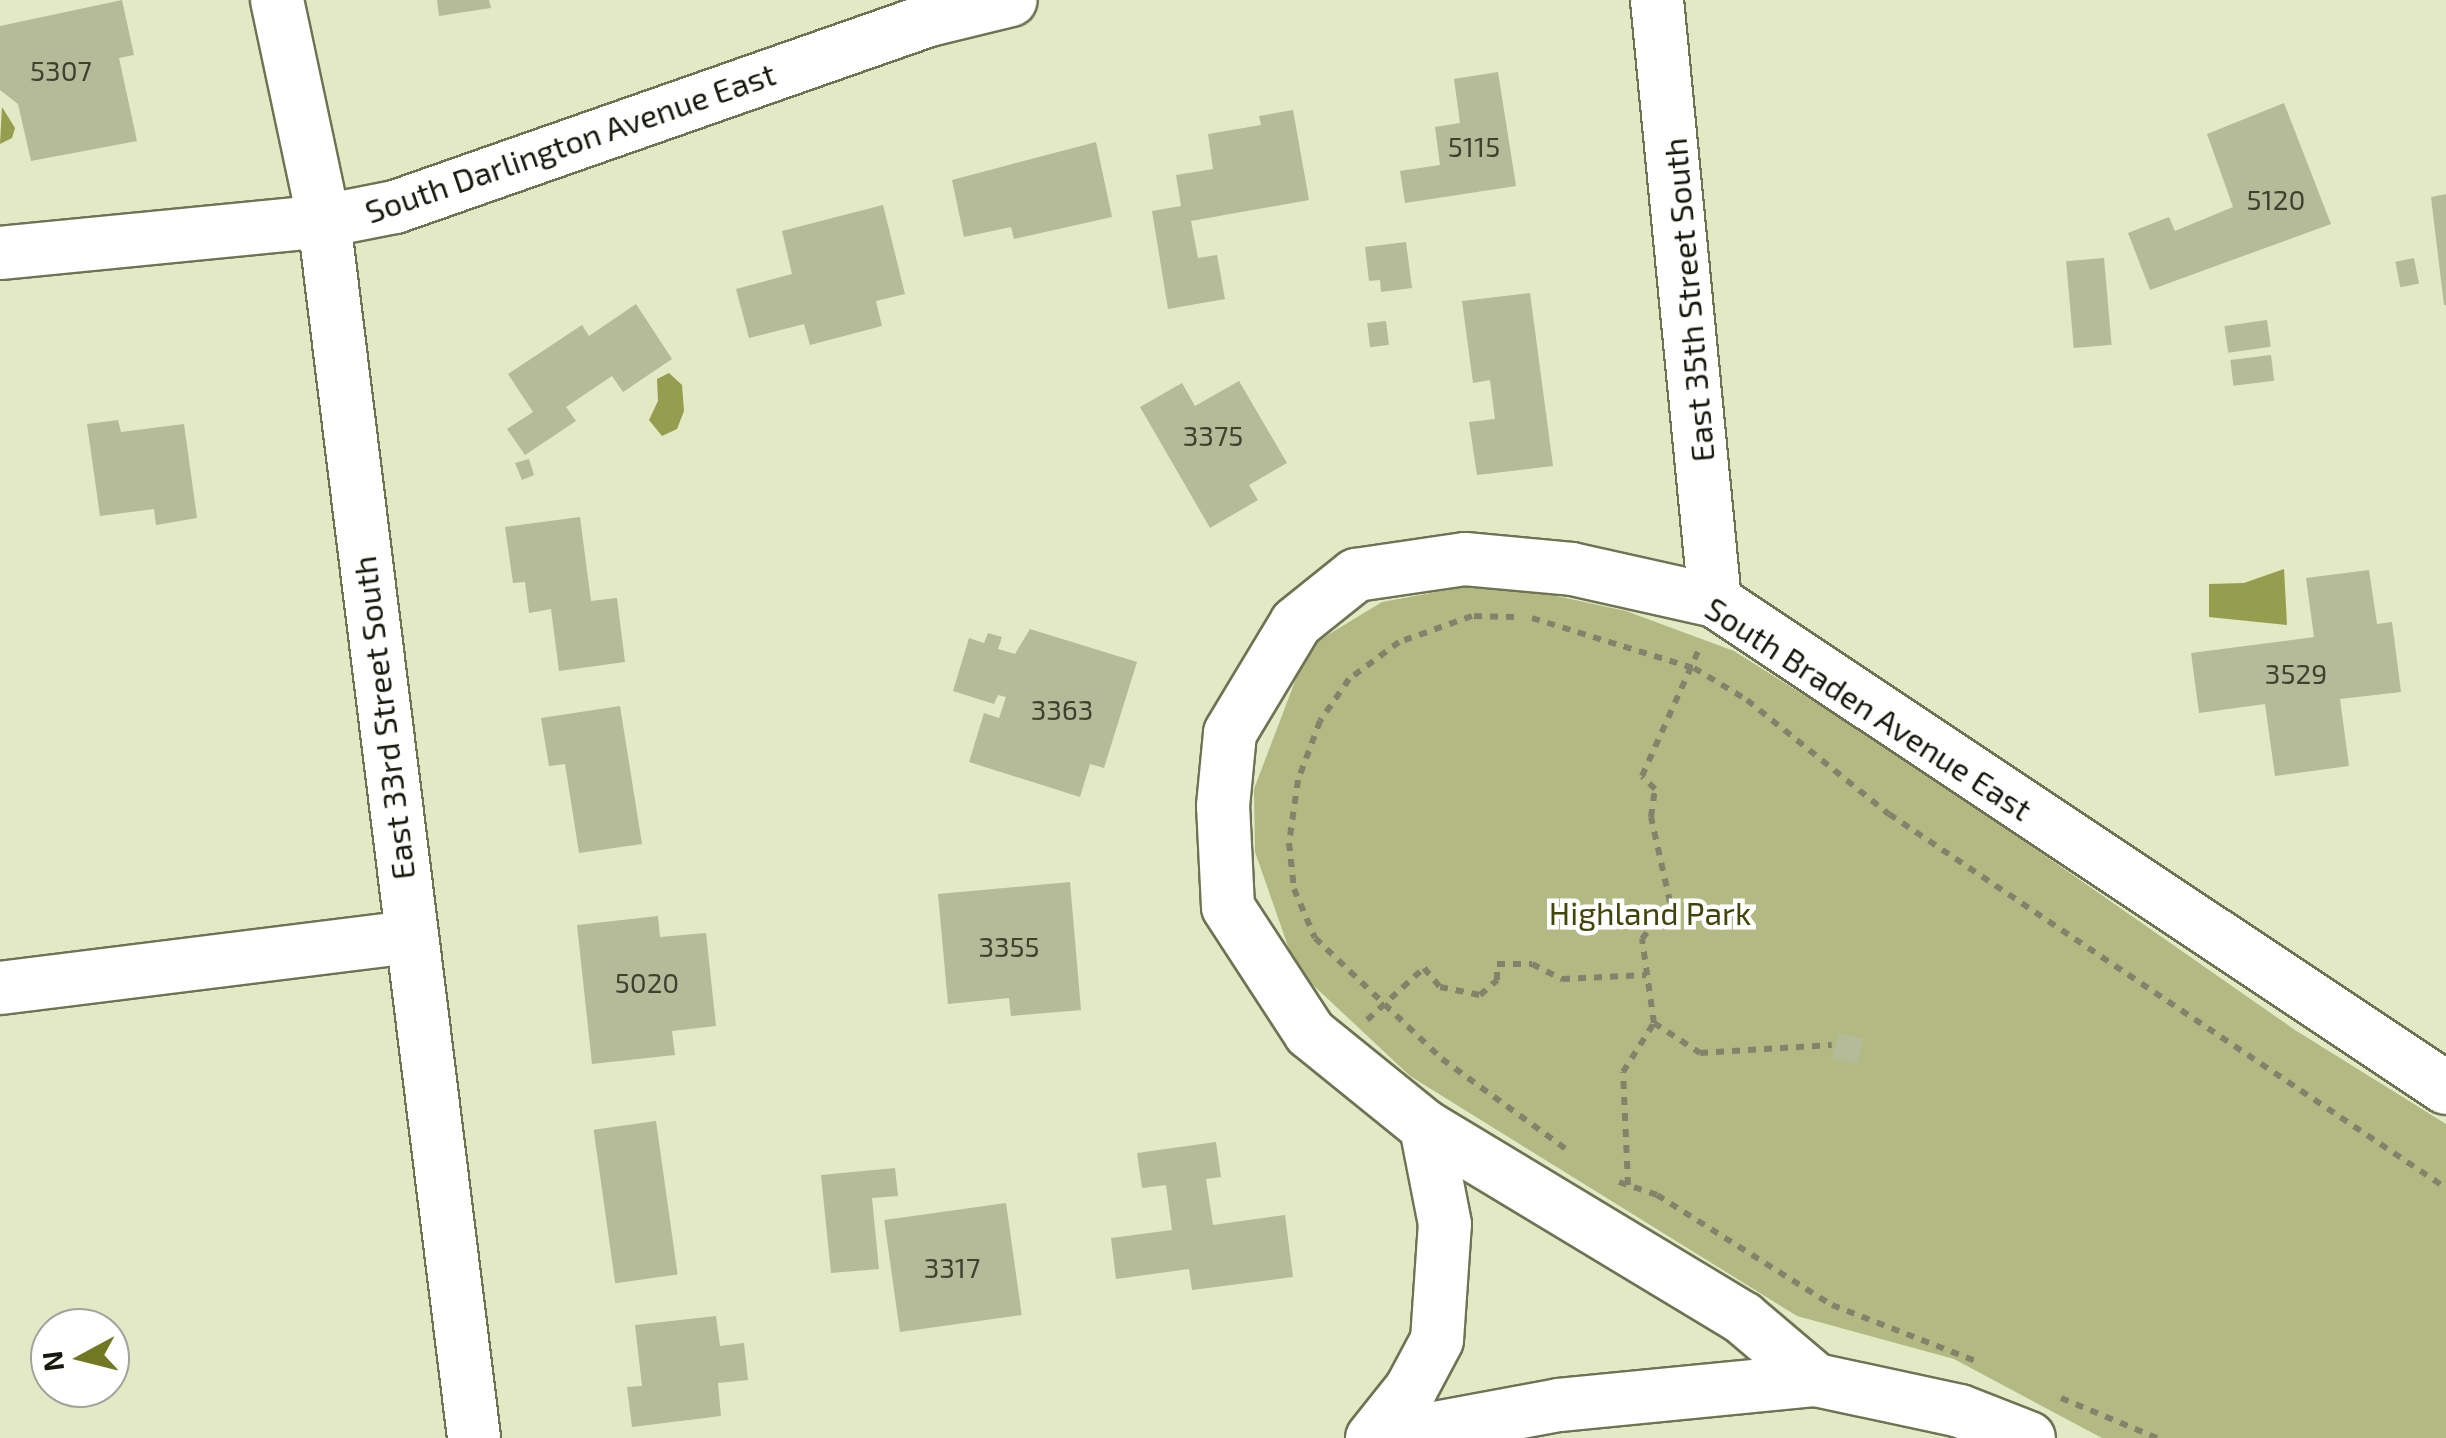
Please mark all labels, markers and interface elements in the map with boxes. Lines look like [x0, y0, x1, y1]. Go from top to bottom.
house number: 5307 [30, 53, 92, 87]
street label: South Darlington Avenue East [359, 53, 781, 231]
house number: 5115 [1448, 129, 1500, 163]
street label: East 35th Street South [1655, 136, 1721, 464]
house number: 5120 [2247, 182, 2305, 216]
house number: 3375 [1183, 418, 1243, 452]
street label: East 33rd Street South [344, 554, 422, 882]
street label: South Braden Avenue East [1698, 588, 2040, 828]
house number: 3529 [2265, 656, 2327, 690]
house number: 3363 [1031, 692, 1093, 726]
park label: Highland Park [1549, 893, 1751, 931]
house number: 3355 [978, 929, 1040, 963]
house number: 5020 [615, 965, 679, 999]
house number: 3317 [924, 1250, 980, 1284]
north arrow [30, 1308, 130, 1408]
text: N [34, 1349, 70, 1374]

